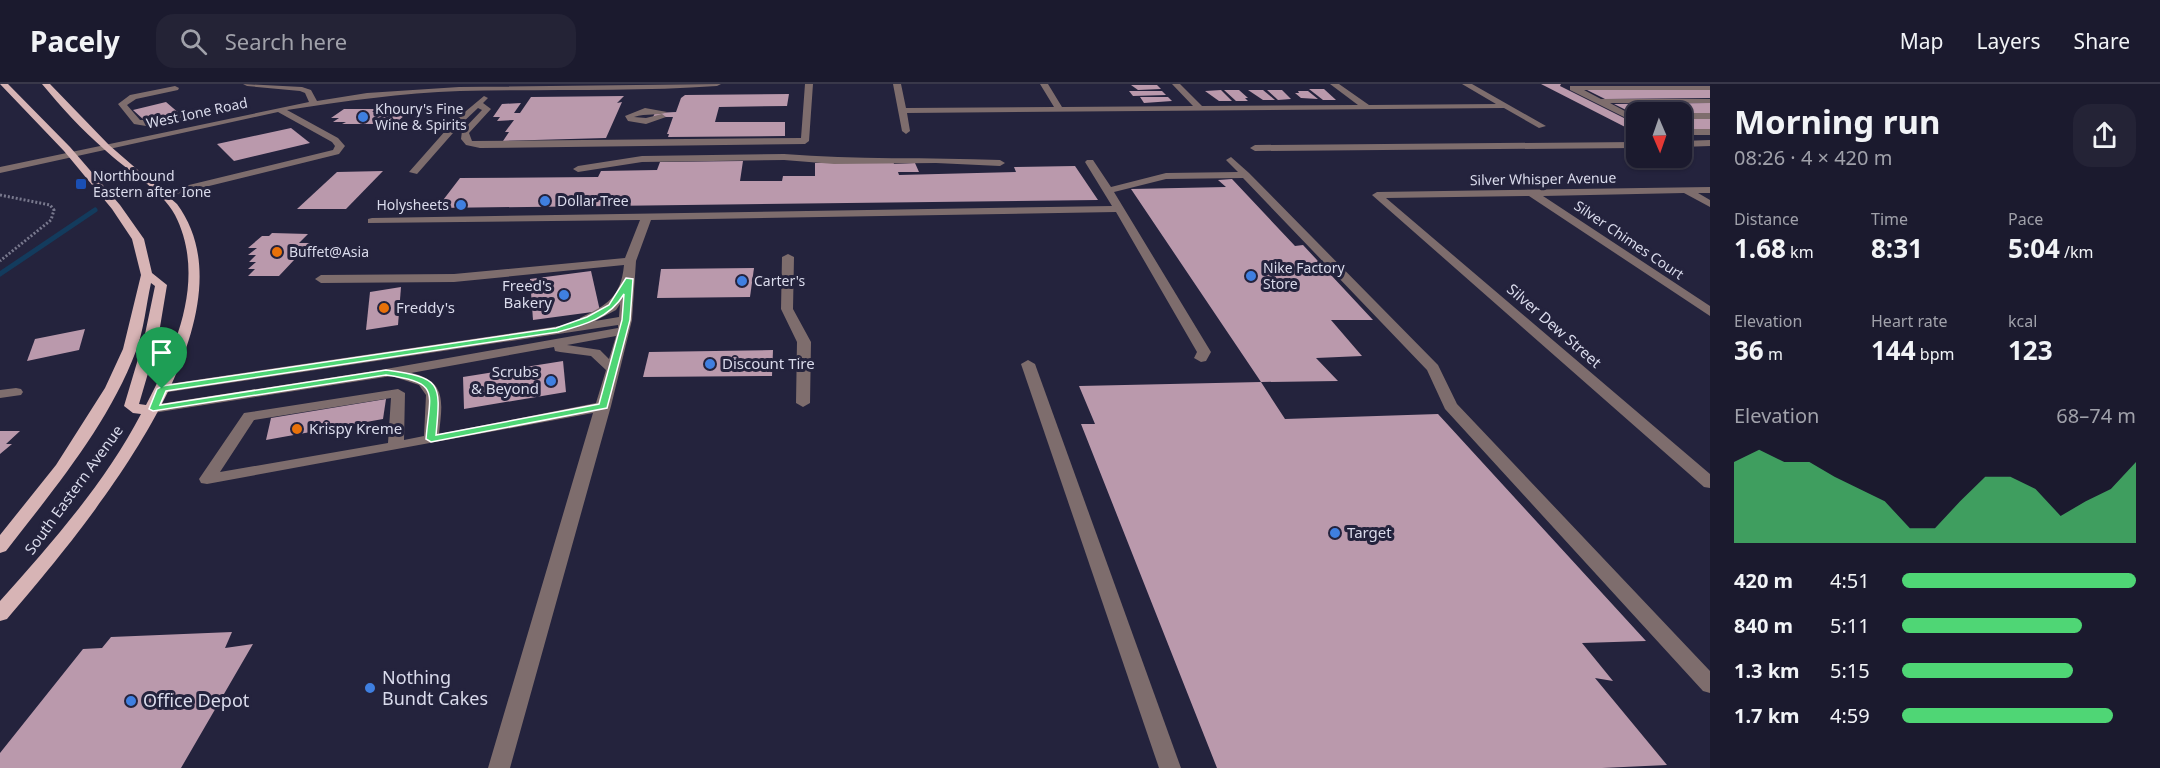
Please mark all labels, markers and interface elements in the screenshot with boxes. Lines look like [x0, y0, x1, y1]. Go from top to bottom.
search box [156, 14, 576, 68]
text: Pacely [30, 22, 120, 60]
icon: search [177, 25, 210, 58]
text: Search here [225, 26, 347, 56]
text: Map [1900, 27, 1944, 55]
text: Layers [1977, 27, 2041, 55]
text: Share [2074, 27, 2130, 55]
street label: West Ione Road [145, 93, 249, 133]
place label: Khoury's Fine Wine & Spirits [375, 99, 467, 134]
text: Morning run [1734, 99, 1940, 144]
north arrow [1626, 102, 1692, 168]
map controls [1626, 102, 1692, 168]
button: share [2073, 104, 2136, 167]
marker: Khoury's Fine Wine & Spirits [356, 110, 370, 124]
text: 08:26 · 4 × 420 m [1734, 144, 1892, 171]
place label: Northbound Eastern after Ione [93, 166, 211, 201]
street label: Silver Whisper Avenue [1470, 168, 1616, 189]
marker: Northbound Eastern after Ione [74, 177, 88, 191]
place label: Dollar Tree [557, 191, 629, 210]
marker: Dollar Tree [538, 194, 552, 208]
place label: Holysheets [376, 195, 449, 214]
street label: Silver Chimes Court [1571, 196, 1688, 283]
marker: Holysheets [454, 198, 468, 212]
text: Distance [1734, 208, 1799, 230]
text: Time [1871, 208, 1908, 230]
text: Pace [2008, 208, 2043, 230]
text: 1.68 [1734, 230, 1786, 266]
text: 8:31 [1871, 230, 1923, 266]
text: 5:04 [2008, 230, 2060, 266]
text: km [1786, 241, 1814, 263]
text: /km [2060, 241, 2094, 263]
place label: Buffet@Asia [289, 242, 369, 261]
marker: Buffet@Asia [270, 245, 284, 259]
place label: Nike Factory Store [1263, 258, 1345, 293]
marker: Nike Factory Store [1244, 269, 1258, 283]
place label: Carter's [754, 271, 806, 290]
marker: Carter's [735, 274, 749, 288]
place label: Freed's Bakery [502, 275, 552, 312]
street label: Silver Dew Street [1503, 279, 1606, 372]
marker: Freed's Bakery [557, 288, 571, 302]
place label: Freddy's [396, 297, 455, 317]
marker: Freddy's [377, 301, 391, 315]
text: Elevation [1734, 310, 1802, 332]
text: Heart rate [1871, 310, 1947, 332]
text: kcal [2008, 310, 2037, 332]
pin [136, 327, 187, 389]
text: 36 [1734, 332, 1764, 368]
text: 144 [1871, 332, 1916, 368]
text: 123 [2008, 332, 2053, 368]
icon: arrive [145, 336, 178, 369]
text: m [1764, 343, 1783, 365]
text: bpm [1916, 343, 1954, 365]
place label: Discount Tire [722, 353, 815, 373]
marker: Discount Tire [703, 357, 717, 371]
place label: Scrubs & Beyond [471, 361, 539, 398]
marker: Scrubs & Beyond [544, 374, 558, 388]
text: Elevation [1734, 402, 1819, 429]
text: 68–74 m [2056, 402, 2136, 429]
place label: Krispy Kreme [309, 418, 402, 438]
street label: South Eastern Avenue [20, 421, 127, 558]
marker: Krispy Kreme [290, 422, 304, 436]
place label: Target [1347, 522, 1392, 542]
marker: Target [1328, 526, 1342, 540]
text: 420 m [1734, 567, 1793, 594]
text: 4:51 [1830, 567, 1870, 594]
text: 840 m [1734, 612, 1793, 639]
text: 5:11 [1830, 612, 1870, 639]
text: 1.3 km [1734, 657, 1800, 684]
text: 5:15 [1830, 657, 1870, 684]
place label: Nothing Bundt Cakes [382, 665, 488, 710]
marker: Nothing Bundt Cakes [363, 681, 377, 695]
place label: Office Depot [143, 688, 250, 712]
marker: Office Depot [124, 694, 138, 708]
text: 1.7 km [1734, 702, 1800, 729]
text: 4:59 [1830, 702, 1870, 729]

